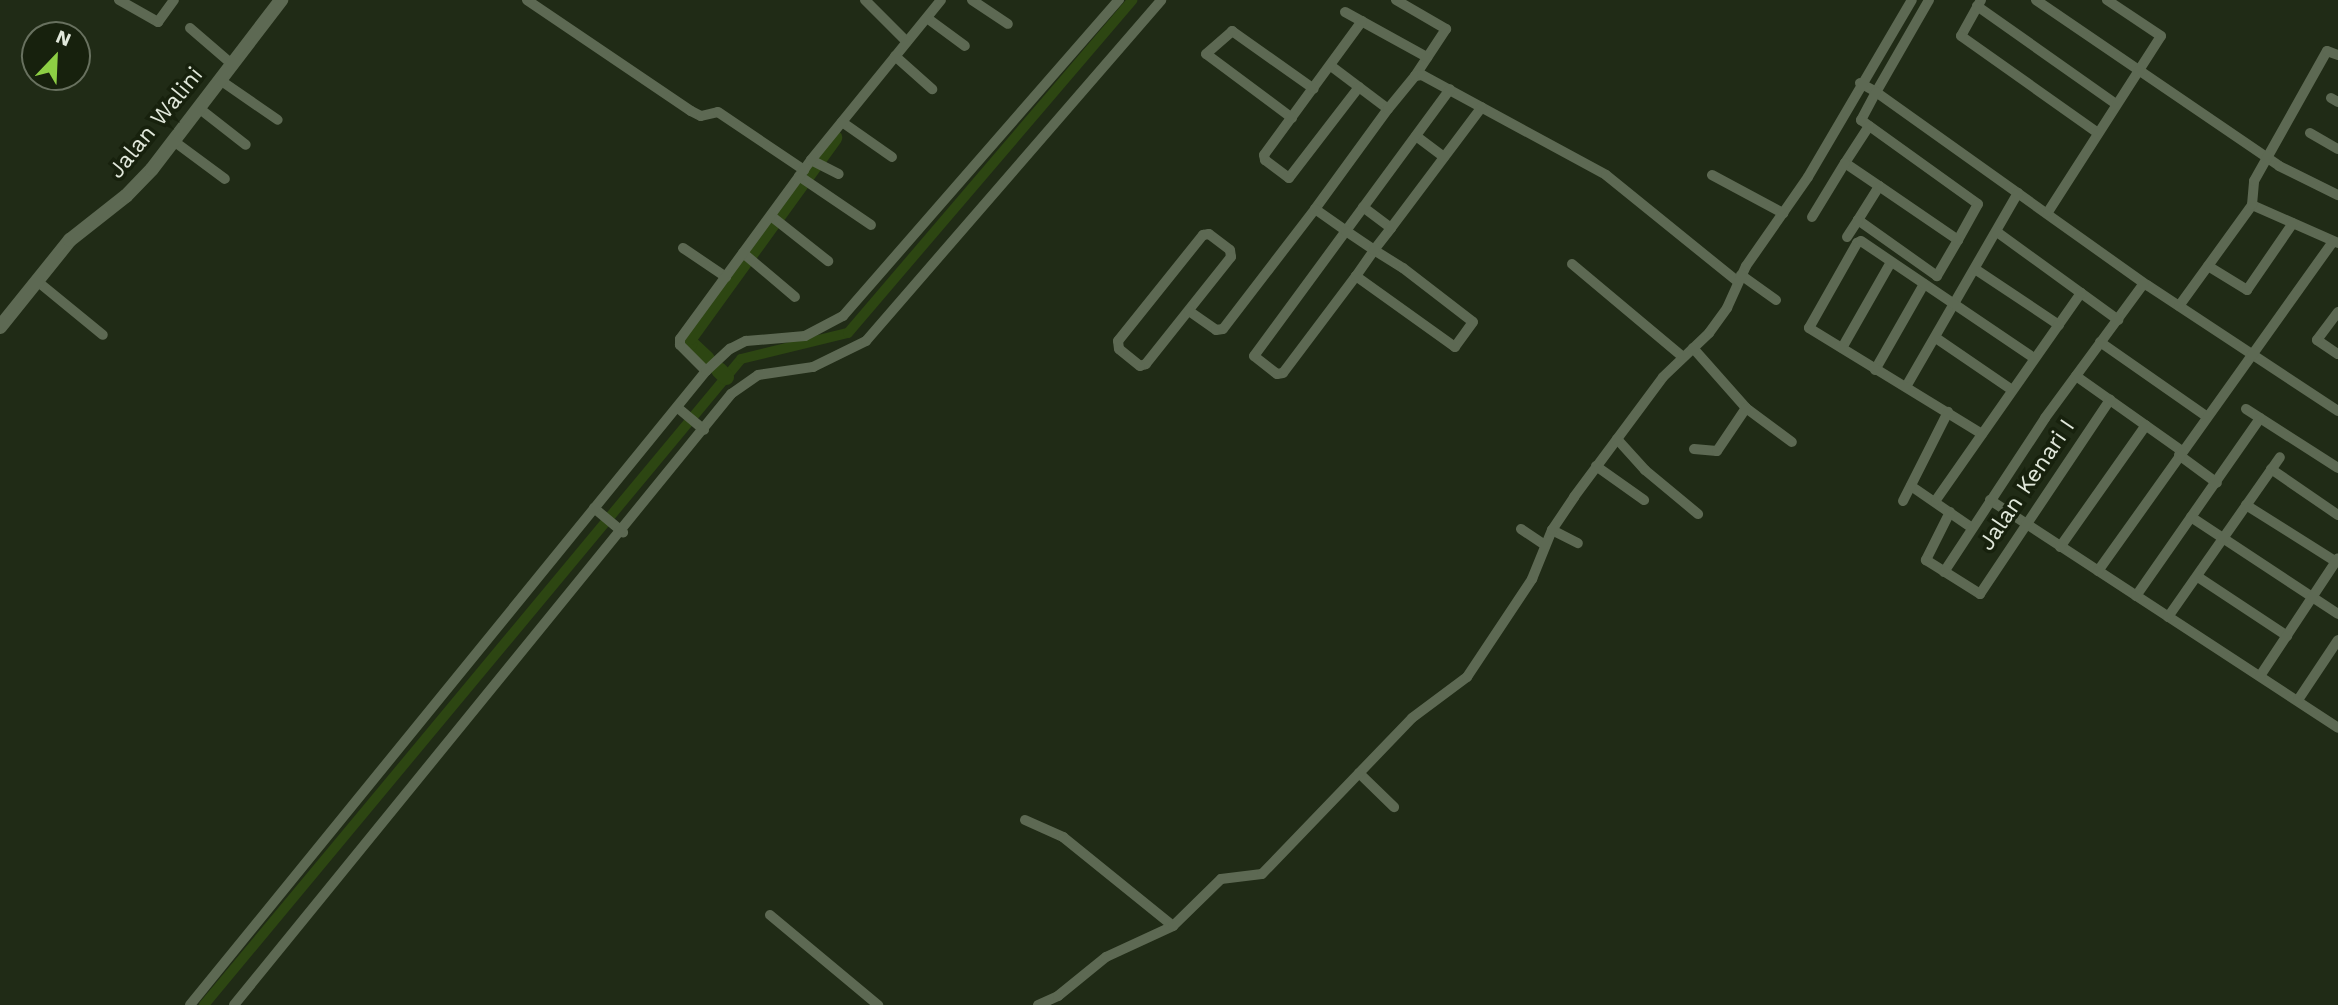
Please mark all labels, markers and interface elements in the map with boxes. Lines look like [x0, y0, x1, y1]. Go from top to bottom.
north arrow [21, 21, 91, 91]
text: N [53, 25, 75, 51]
street label: Jalan Walini [103, 62, 209, 184]
street label: Jalan Kenari I [1973, 414, 2081, 556]

